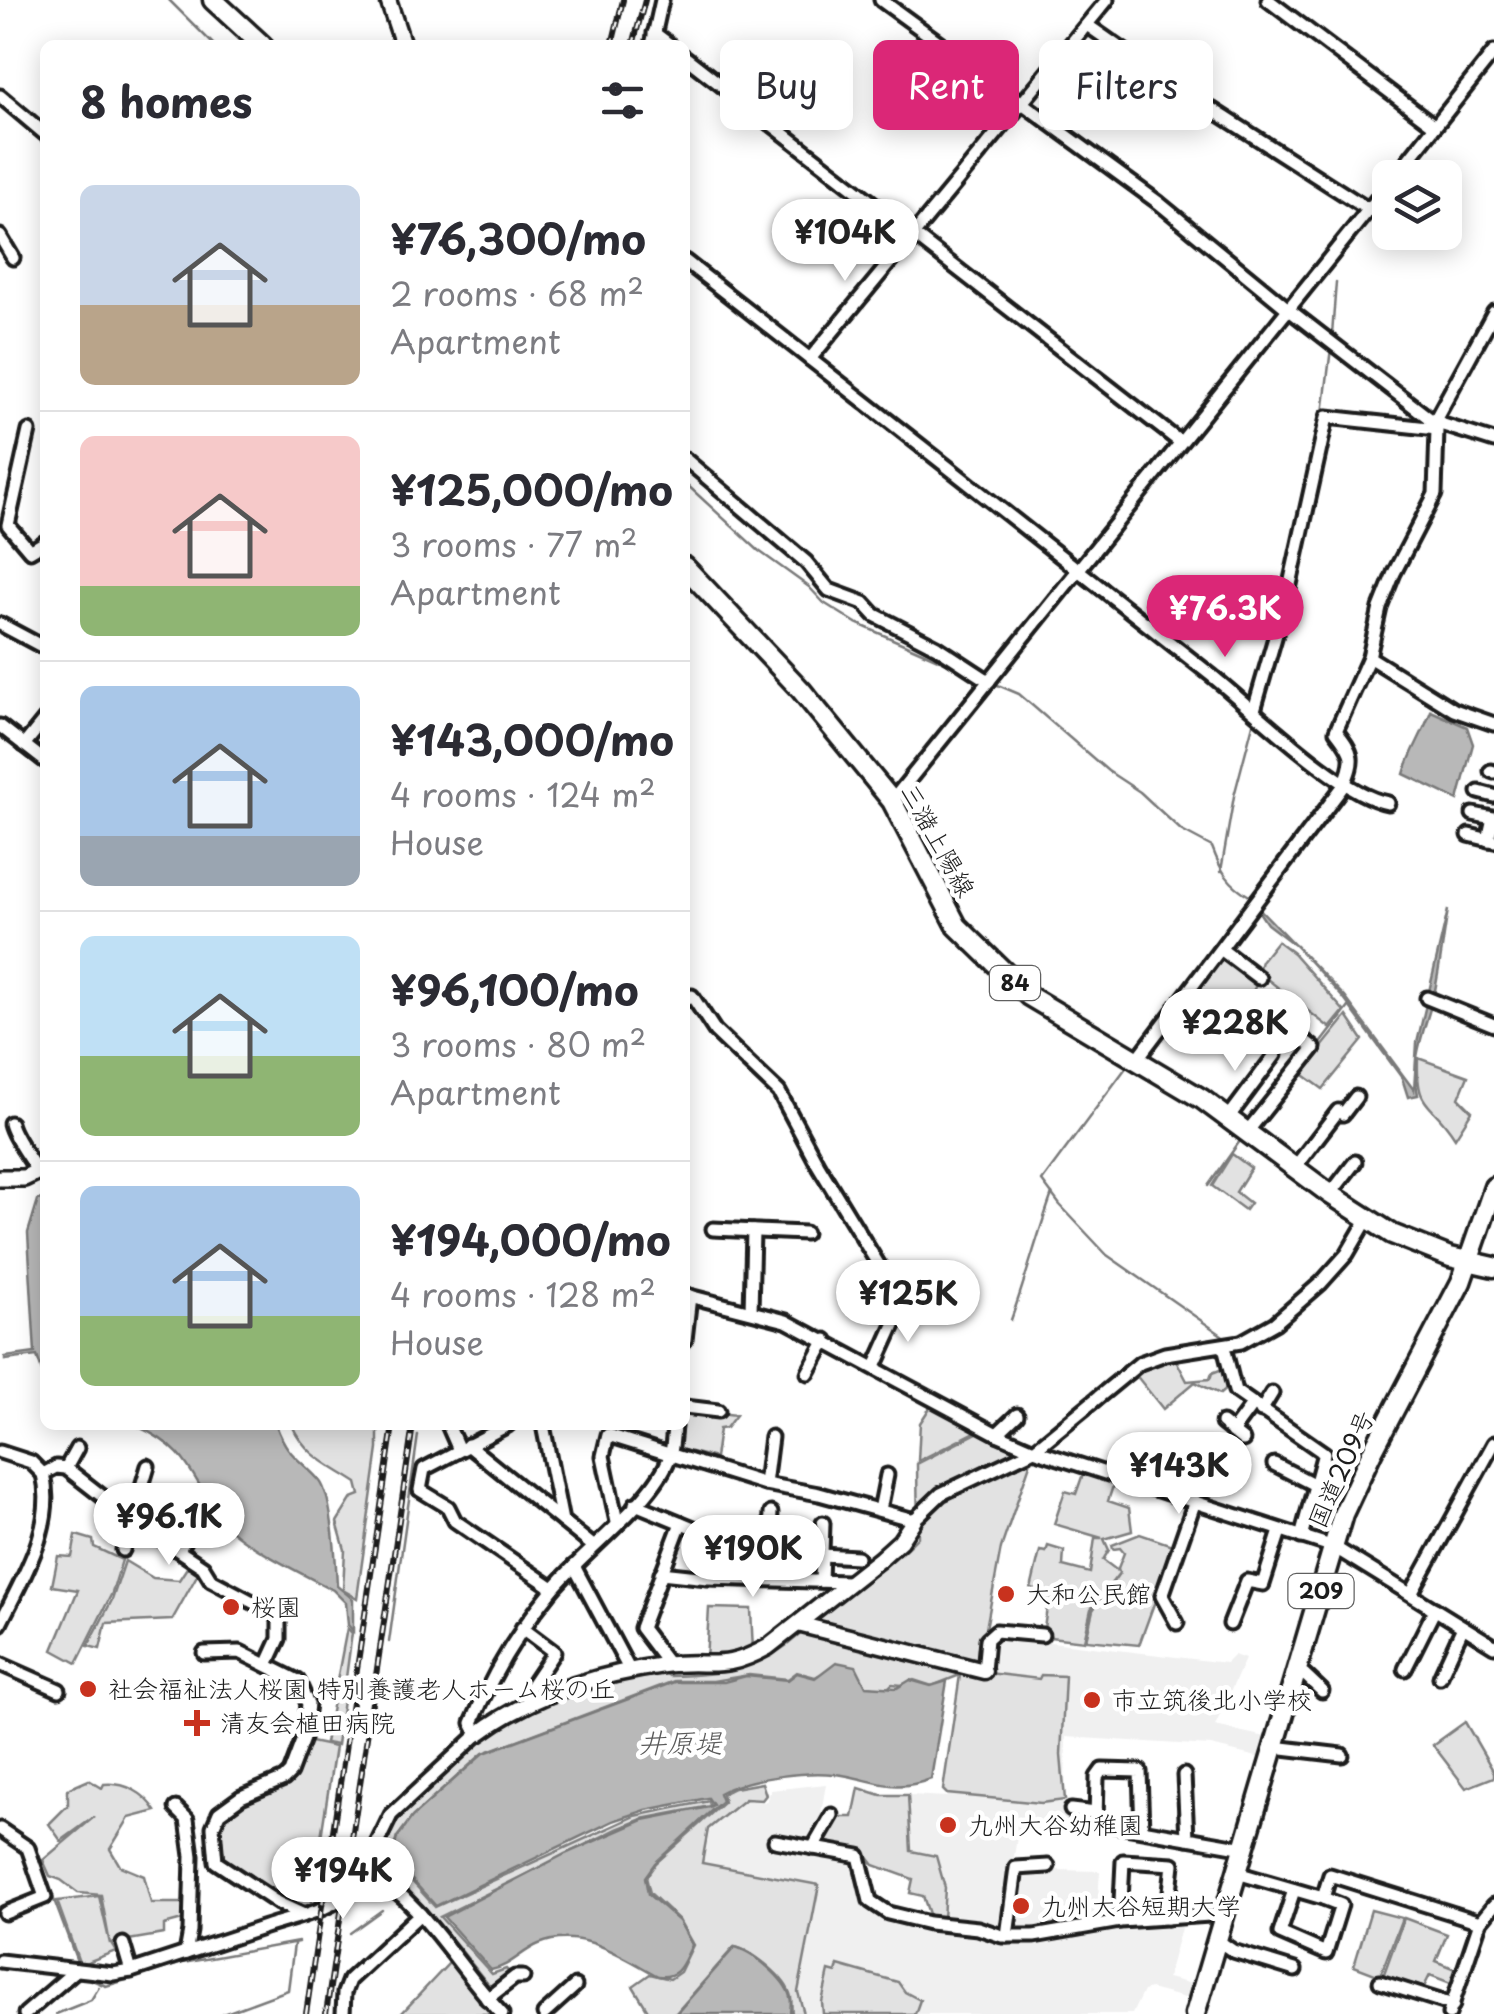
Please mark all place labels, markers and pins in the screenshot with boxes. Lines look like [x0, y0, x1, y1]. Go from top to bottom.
pin: ¥104K [775, 199, 915, 284]
pin: ¥76.3K [1144, 575, 1306, 660]
pin: ¥228K [1165, 989, 1305, 1074]
pin: ¥125K [838, 1260, 978, 1345]
pin: ¥143K [1109, 1432, 1249, 1517]
pin: ¥96.1K [88, 1483, 250, 1568]
pin: ¥190K [683, 1515, 823, 1600]
place label: 大和公民館 [1026, 1574, 1151, 1612]
marker: 大和公民館 [995, 1583, 1017, 1605]
place label: 桜園 [251, 1587, 301, 1625]
marker: 桜園 [220, 1596, 242, 1618]
place label: 社会福祉法人桜園 特別養護老人ホーム桜の丘 [108, 1669, 615, 1707]
marker: 社会福祉法人桜園 特別養護老人ホーム桜の丘 [77, 1678, 99, 1700]
place label: 市立筑後北小学校 [1112, 1680, 1312, 1718]
marker: 市立筑後北小学校 [1081, 1689, 1103, 1711]
place label: 清友会植田病院 [220, 1703, 395, 1741]
marker: 清友会植田病院 [184, 1710, 210, 1736]
place label: 九州大谷幼稚園 [968, 1805, 1143, 1843]
marker: 九州大谷幼稚園 [937, 1814, 959, 1836]
pin: ¥194K [273, 1837, 413, 1922]
place label: 九州大谷短期大学 [1041, 1886, 1241, 1924]
marker: 九州大谷短期大学 [1010, 1895, 1032, 1917]

